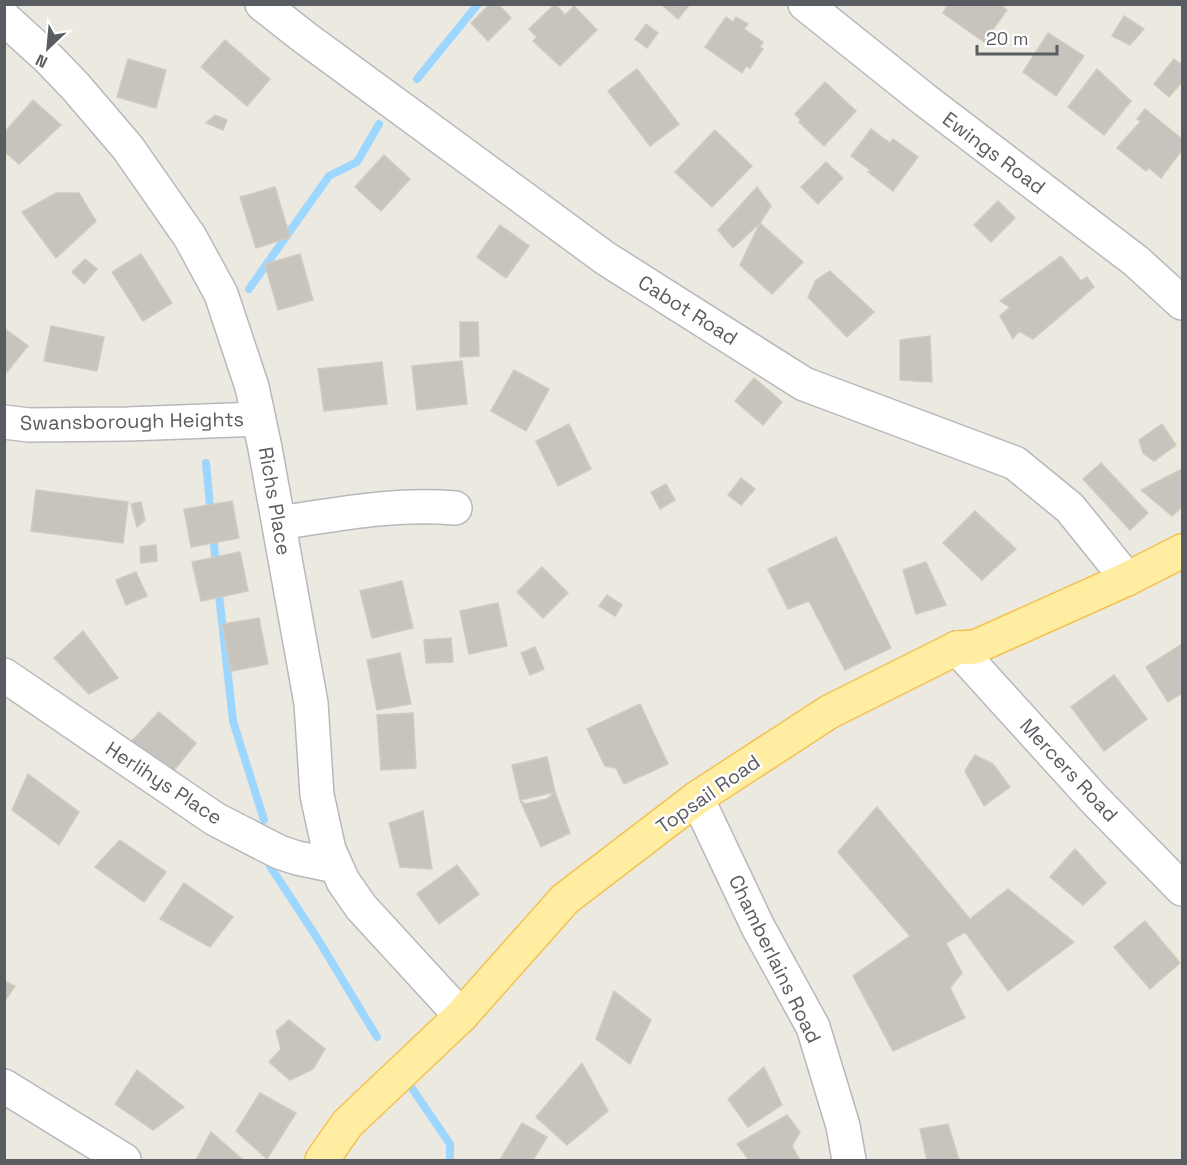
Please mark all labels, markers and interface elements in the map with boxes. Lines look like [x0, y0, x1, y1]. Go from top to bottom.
north arrow [18, 18, 78, 78]
scale bar [977, 18, 1056, 56]
text: 20 m [986, 27, 1029, 50]
text: N [32, 49, 51, 73]
street label: Ewings Road [937, 106, 1051, 200]
street label: Cabot Road [633, 269, 743, 351]
street label: Swansborough Heights [20, 406, 244, 436]
street label: Richs Place [253, 445, 297, 557]
street label: Mercers Road [1014, 713, 1124, 827]
street label: Herlihys Place [101, 736, 227, 830]
street label: Topsail Road [651, 749, 765, 839]
street label: Chamberlains Road [723, 870, 827, 1048]

